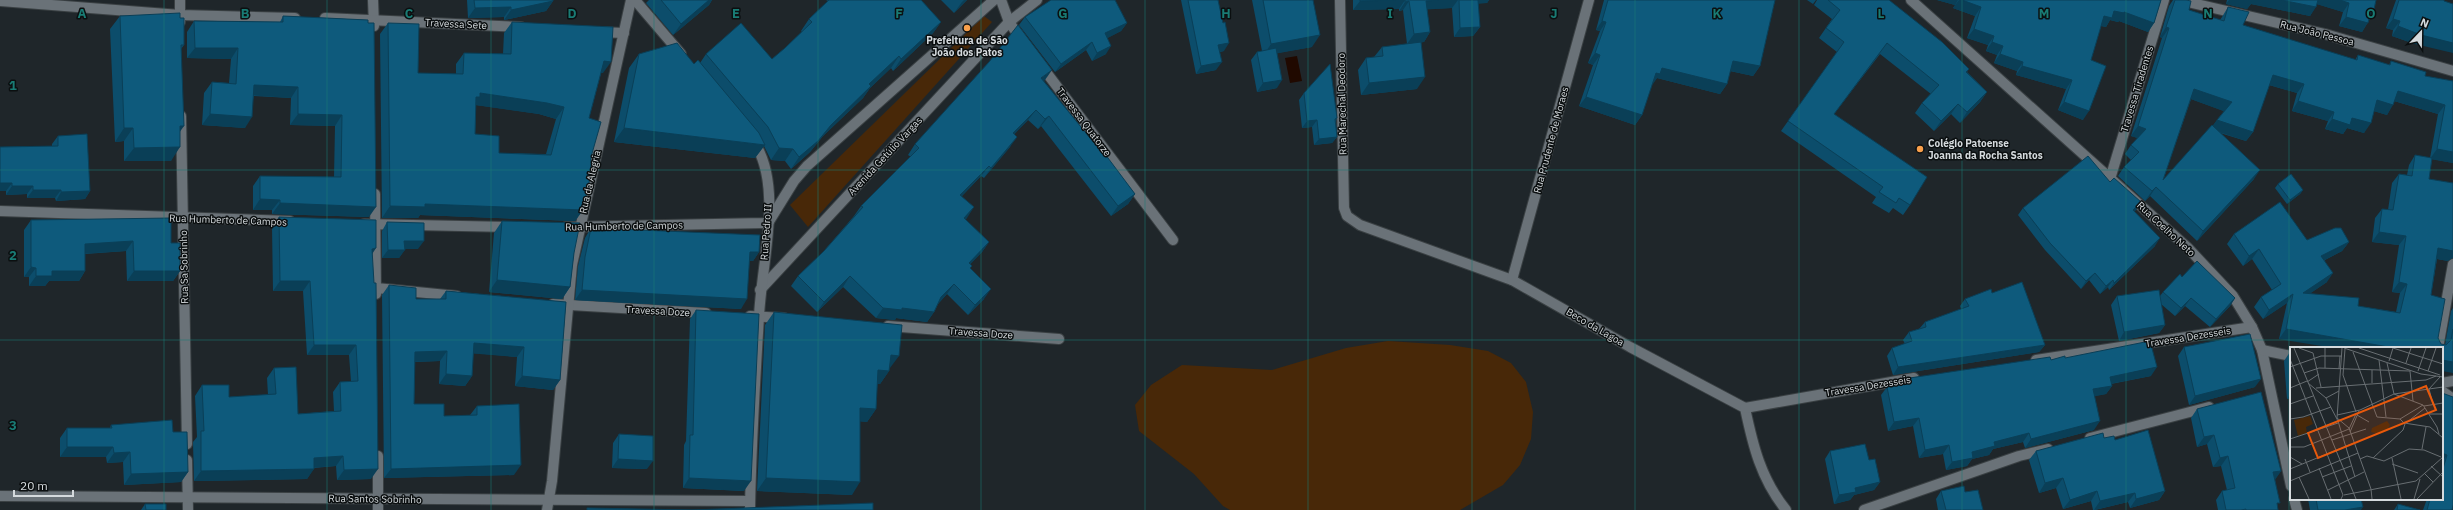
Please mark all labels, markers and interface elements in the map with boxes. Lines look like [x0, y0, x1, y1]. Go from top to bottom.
text: A [78, 5, 87, 22]
text: B [241, 5, 250, 22]
text: C [405, 5, 414, 22]
text: D [567, 5, 577, 22]
text: E [732, 5, 740, 22]
text: F [895, 5, 903, 22]
text: G [1058, 5, 1068, 22]
text: H [1221, 5, 1231, 22]
text: I [1387, 5, 1393, 22]
text: J [1550, 5, 1558, 22]
text: K [1712, 5, 1722, 22]
text: L [1878, 5, 1885, 22]
text: M [2039, 5, 2049, 22]
text: N [2203, 5, 2213, 22]
text: O [2366, 5, 2376, 22]
north arrow [2401, 12, 2441, 52]
text: N [2418, 15, 2431, 31]
street label: Travessa Sete [425, 16, 488, 32]
street label: Rua João Pessoa [2279, 18, 2356, 49]
marker: Prefeitura de São João dos Patos [962, 23, 972, 33]
place label: Prefeitura de São João dos Patos [926, 34, 1008, 59]
street label: Travessa Tiradentes [2118, 44, 2156, 134]
street label: Rua Marechal Deodoro [1335, 53, 1349, 155]
text: 1 [9, 77, 17, 94]
street label: Travessa Quatorze [1054, 85, 1114, 159]
street label: Rua Prudente de Moraes [1530, 85, 1572, 195]
street label: Avenida Getúlio Vargas [845, 114, 925, 198]
place label: Colégio Patoense Joanna da Rocha Santos [1928, 137, 2043, 162]
marker: Colégio Patoense Joanna da Rocha Santos [1915, 144, 1925, 154]
street label: Rua da Alegria [576, 148, 604, 215]
street label: Rua Coelho Neto [2134, 199, 2198, 260]
street label: Rua Pedro II [758, 203, 774, 261]
street label: Rua Humberto de Campos [169, 211, 287, 229]
street label: Rua Humberto de Campos [565, 218, 683, 234]
street label: Rua Sa Sobrinho [177, 230, 191, 304]
text: 2 [9, 247, 17, 264]
street label: Travessa Doze [626, 303, 691, 319]
street label: Beco da Lagoa [1564, 305, 1627, 349]
street label: Travessa Doze [949, 324, 1014, 342]
street label: Travessa Dezesseis [2144, 324, 2232, 350]
inset map [2290, 347, 2443, 500]
street label: Travessa Dezesseis [1824, 373, 1912, 399]
text: 3 [9, 417, 17, 434]
scale bar [14, 472, 73, 498]
text: 20 m [20, 478, 48, 493]
street label: Rua Santos Sobrinho [328, 492, 422, 506]

